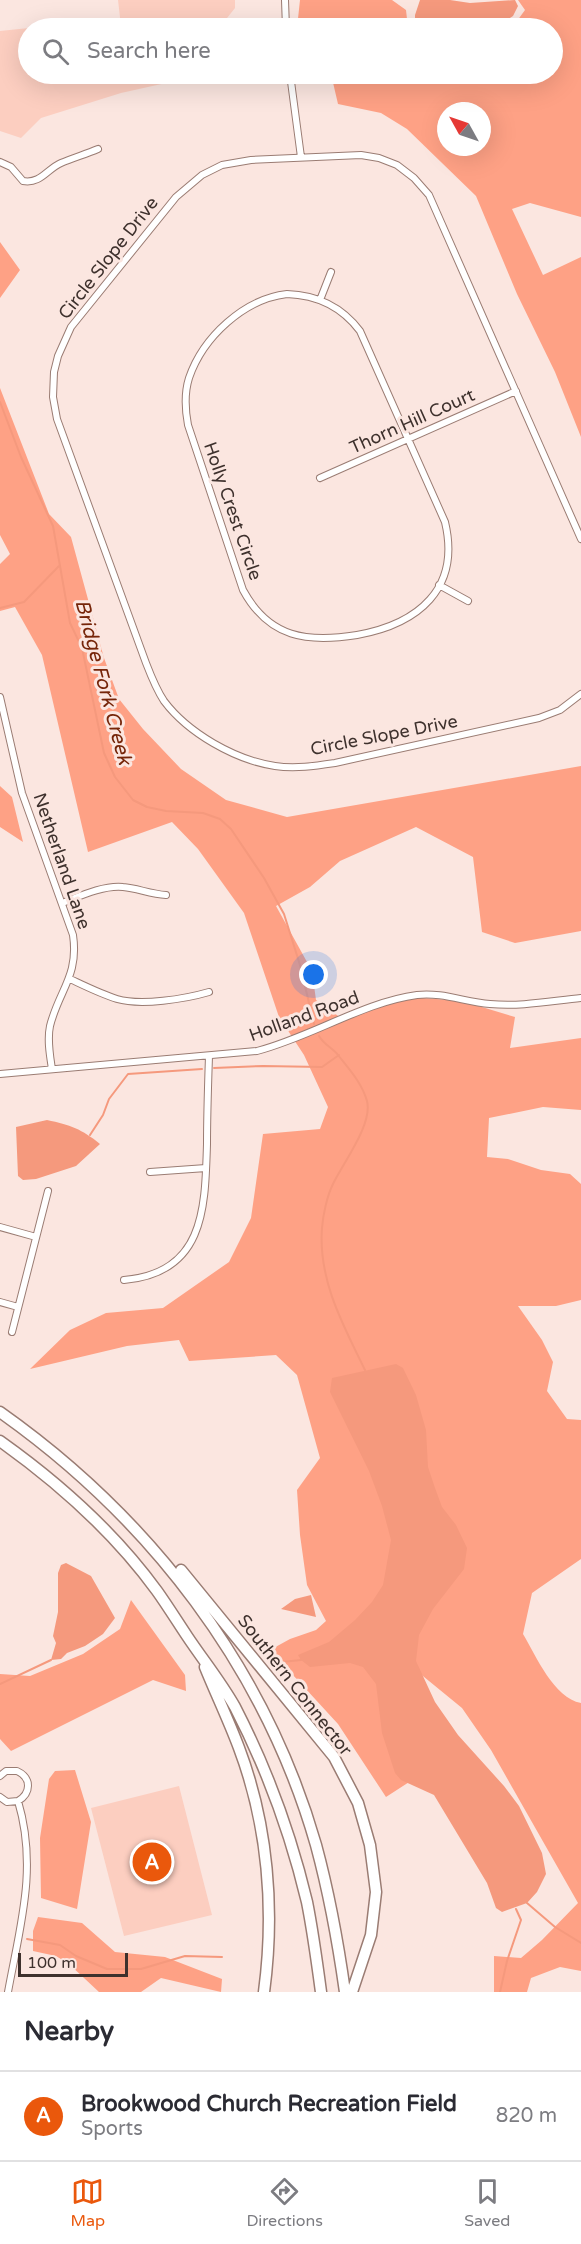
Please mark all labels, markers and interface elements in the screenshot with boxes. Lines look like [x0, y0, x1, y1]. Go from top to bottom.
search box [18, 18, 563, 84]
icon: search [39, 35, 72, 68]
text: Search here [87, 38, 211, 64]
north arrow [437, 102, 491, 156]
street label: Circle Slope Drive [53, 192, 163, 324]
street label: Thorn Hill Court [346, 384, 478, 458]
street label: Holly Crest Circle [199, 439, 267, 583]
water label: Bridge Fork Creek [69, 597, 137, 769]
street label: Circle Slope Drive [309, 710, 459, 760]
street label: Netherland Lane [28, 790, 96, 932]
your location [299, 960, 328, 989]
street label: Holland Road [246, 986, 362, 1046]
street label: Southern Connector [233, 1610, 357, 1760]
pin: A [132, 1840, 172, 1884]
scale bar [18, 1950, 128, 1978]
text: 100 m [27, 1953, 76, 1973]
text: Nearby [24, 2016, 114, 2047]
text: Brookwood Church Recreation Field [81, 2091, 457, 2117]
text: A [36, 2104, 51, 2128]
text: 820 m [496, 2104, 557, 2128]
text: Sports [81, 2117, 143, 2141]
tab: Map [71, 2175, 105, 2231]
tab: Directions [246, 2175, 323, 2231]
tab: Saved [464, 2175, 510, 2231]

